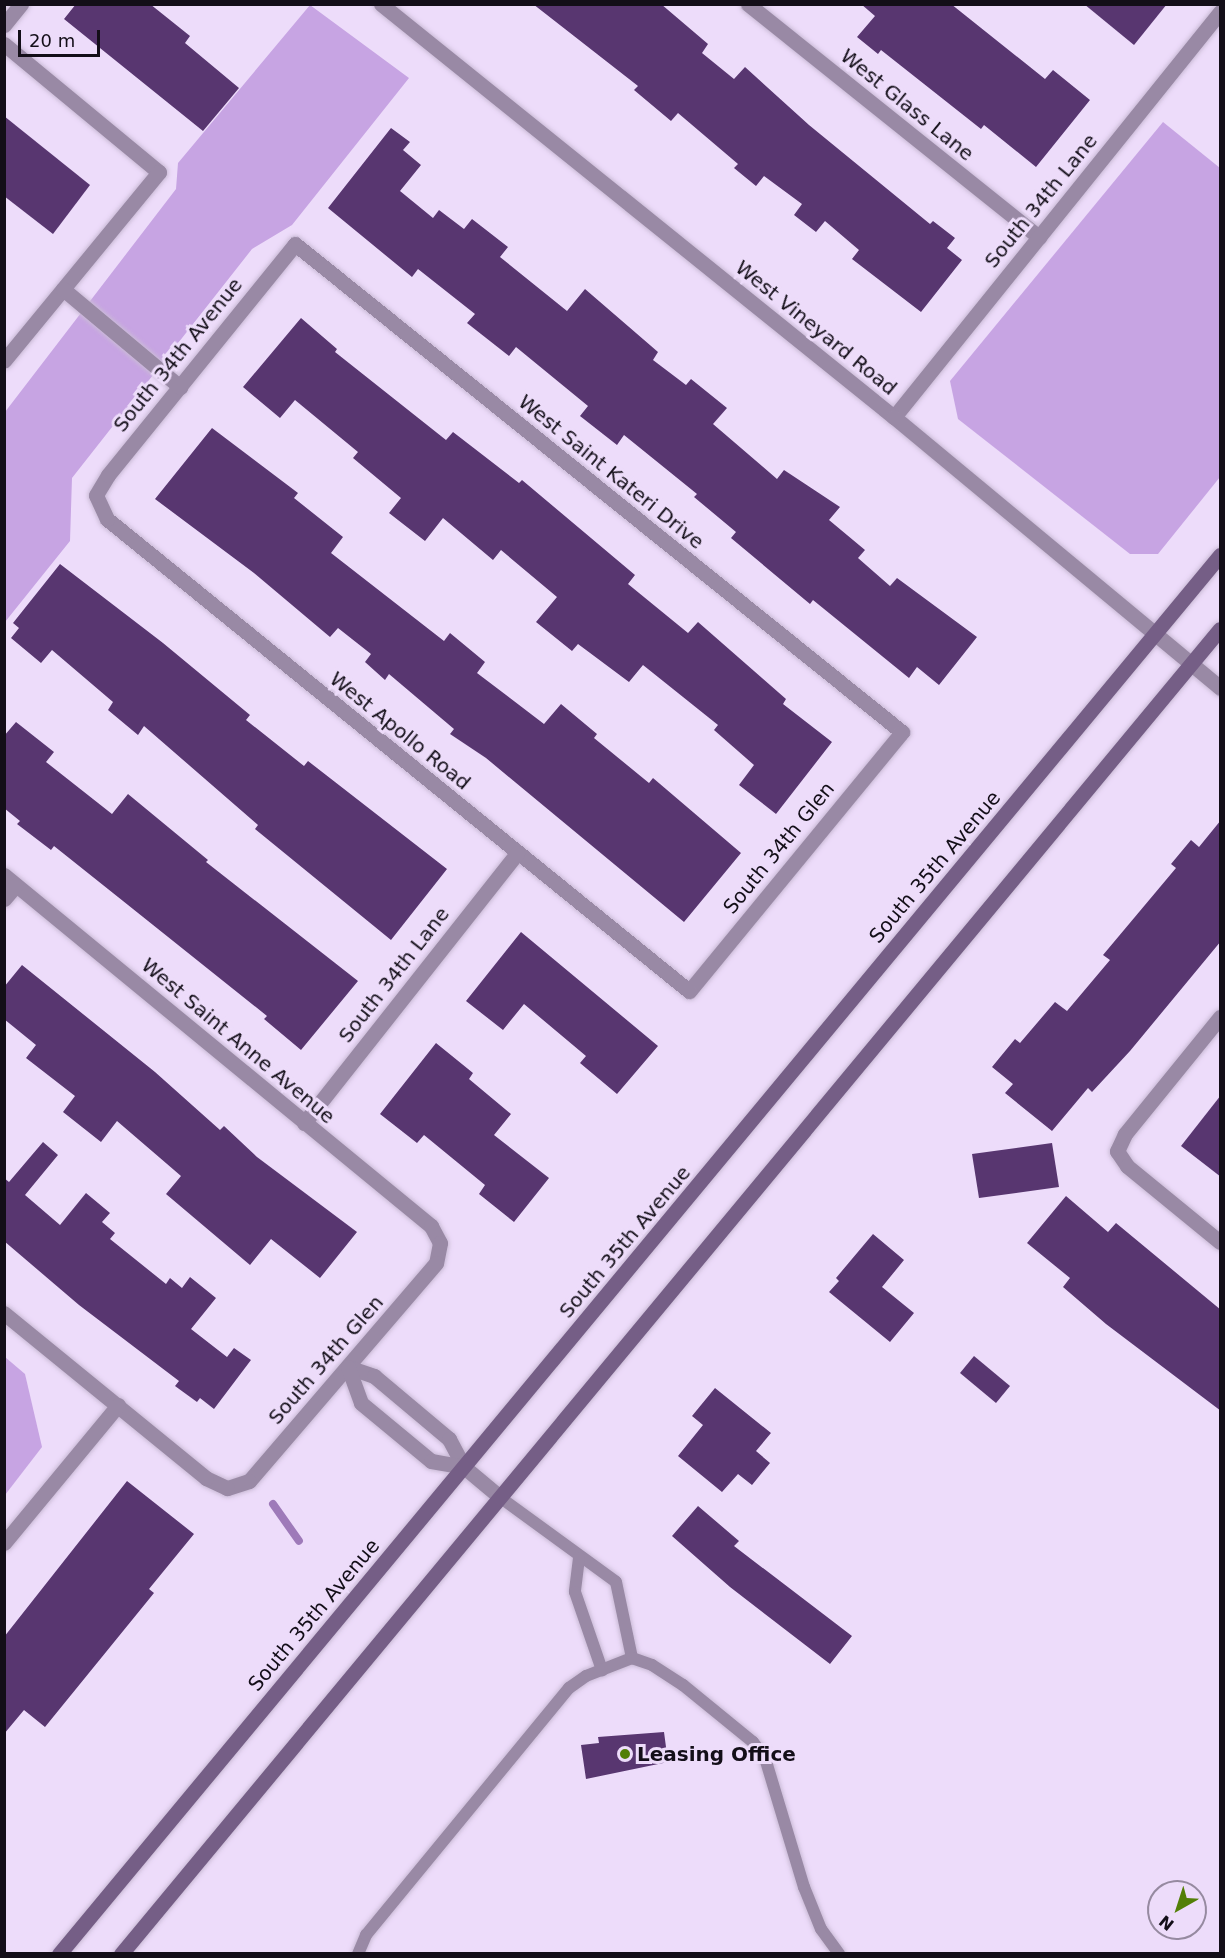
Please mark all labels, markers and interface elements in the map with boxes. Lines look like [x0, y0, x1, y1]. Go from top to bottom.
scale bar [21, 18, 104, 56]
text: 20 m [29, 30, 75, 51]
street label: West Glass Lane [836, 44, 978, 166]
street label: South 34th Lane [980, 129, 1102, 273]
street label: West Vineyard Road [731, 256, 901, 400]
street label: South 34th Avenue [109, 273, 247, 437]
street label: West Saint Kateri Drive [513, 390, 709, 554]
street label: West Apollo Road [325, 667, 475, 795]
street label: South 34th Glen [718, 777, 840, 919]
street label: South 35th Avenue [864, 786, 1006, 948]
street label: South 34th Lane [334, 903, 454, 1047]
street label: West Saint Anne Avenue [136, 953, 340, 1129]
street label: South 35th Avenue [554, 1161, 696, 1323]
street label: South 34th Glen [264, 1291, 388, 1429]
street label: South 35th Avenue [243, 1534, 385, 1696]
place label: Leasing Office [637, 1742, 796, 1766]
marker: Leasing Office [618, 1747, 632, 1761]
north arrow [1147, 1880, 1207, 1940]
text: N [1155, 1911, 1178, 1934]

